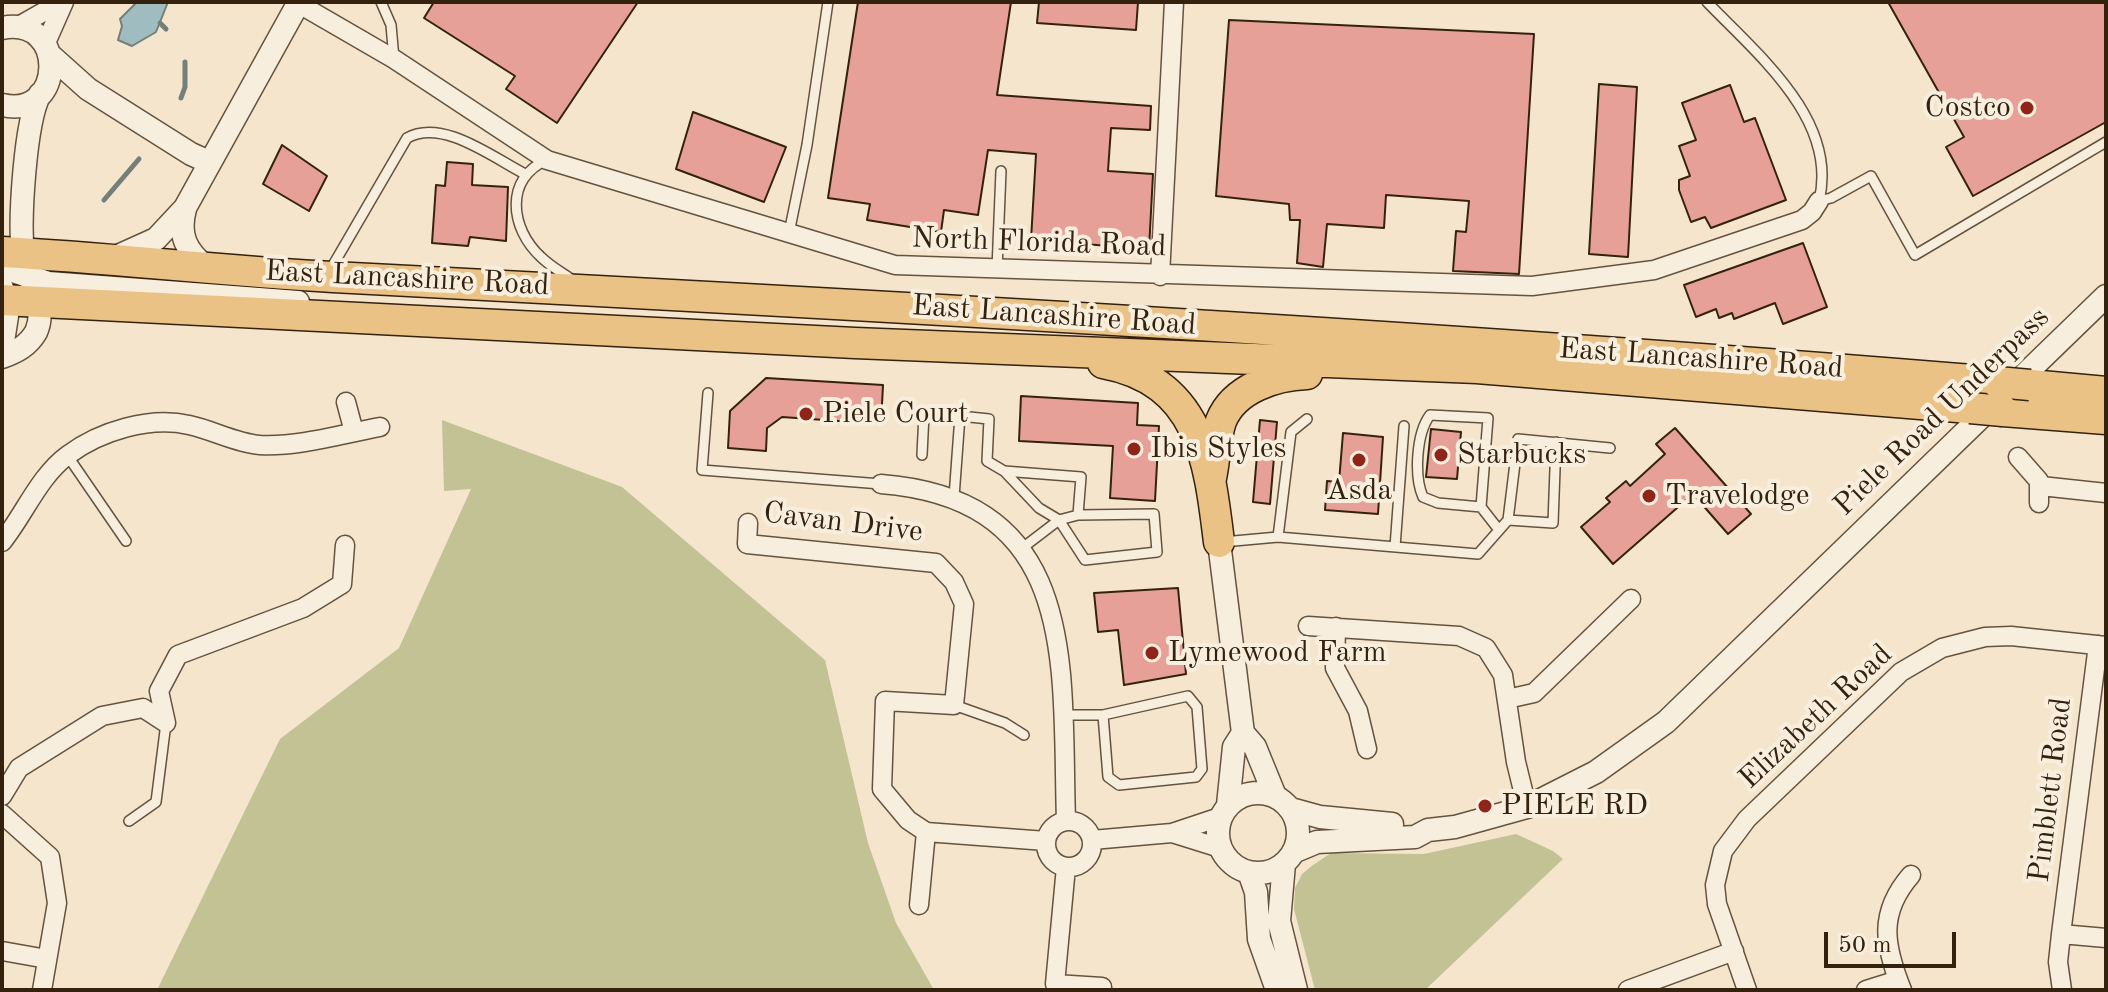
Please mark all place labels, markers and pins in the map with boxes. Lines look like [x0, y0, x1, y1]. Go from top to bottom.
place label: Costco [1925, 90, 2011, 126]
marker: Costco [2018, 99, 2036, 117]
place label: Piele Court [822, 396, 968, 432]
marker: Piele Court [797, 405, 815, 423]
place label: Ibis Styles [1150, 431, 1287, 467]
place label: Starbucks [1457, 437, 1586, 473]
marker: Ibis Styles [1125, 440, 1143, 458]
marker: Starbucks [1432, 446, 1450, 464]
marker: Asda [1350, 451, 1368, 469]
place label: Asda [1326, 473, 1392, 509]
place label: Travelodge [1665, 478, 1809, 514]
marker: Travelodge [1640, 487, 1658, 505]
place label: Lymewood Farm [1168, 635, 1387, 671]
marker: Lymewood Farm [1143, 644, 1161, 662]
place label: PIELE RD [1501, 788, 1648, 824]
marker: PIELE RD [1476, 797, 1494, 815]

